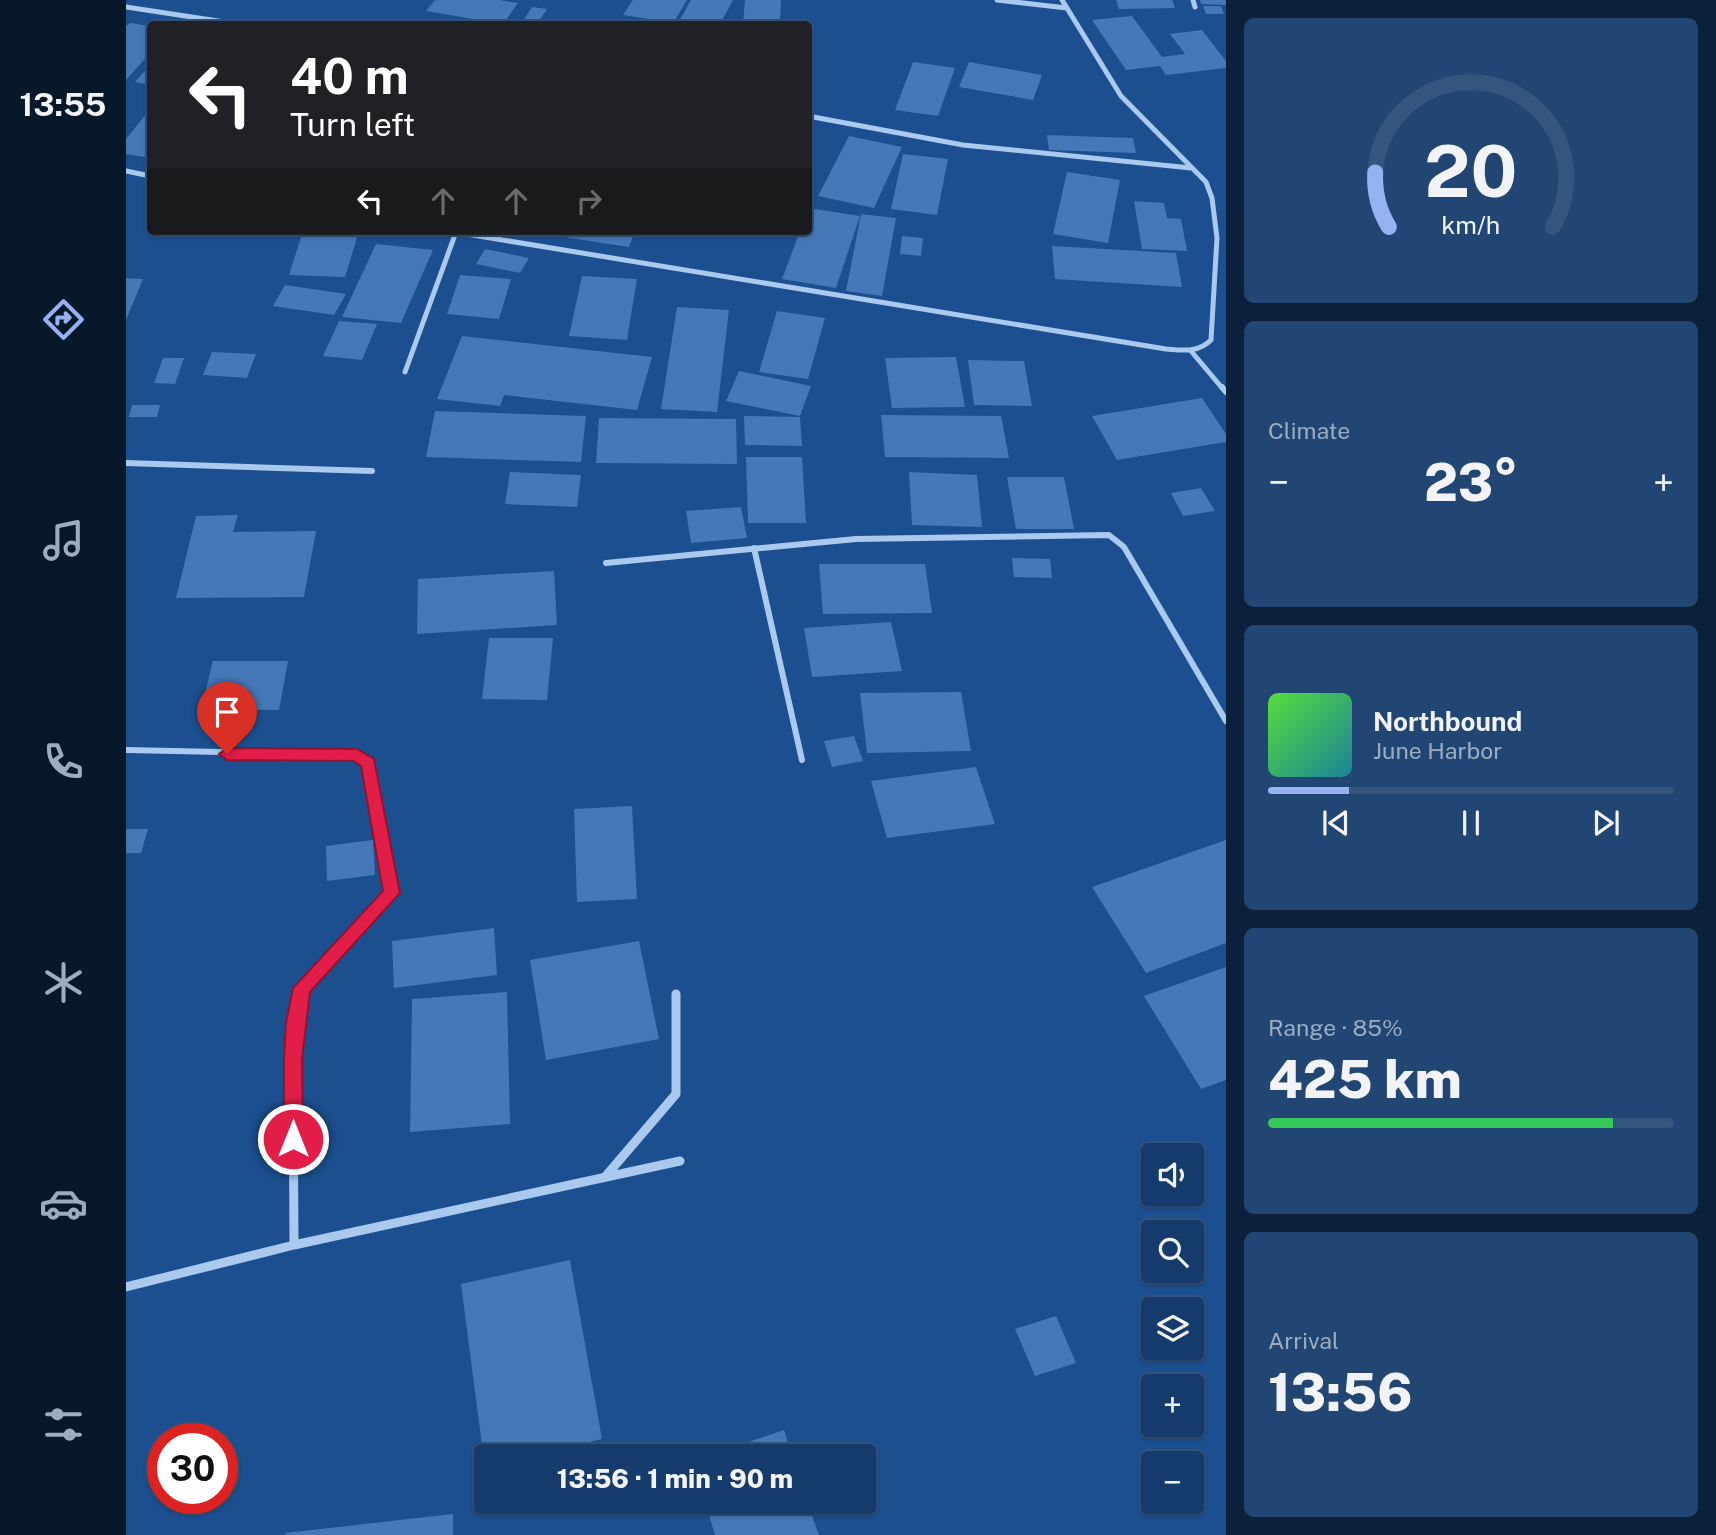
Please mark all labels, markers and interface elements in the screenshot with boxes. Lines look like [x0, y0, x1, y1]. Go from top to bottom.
text: 40 m [290, 47, 409, 105]
icon: left [175, 49, 266, 140]
text: 13:55 [20, 86, 106, 123]
text: Turn left [290, 106, 415, 143]
text: 20 [1424, 128, 1518, 213]
icon: left [351, 182, 389, 220]
icon: ahead [424, 182, 462, 220]
icon: ahead [497, 182, 535, 220]
icon: right [570, 182, 608, 220]
text: km/h [1442, 210, 1500, 240]
icon: directions [39, 295, 88, 344]
text: Climate [1268, 417, 1350, 444]
text: 23° [1424, 452, 1518, 513]
text: − [1268, 460, 1289, 505]
text: + [1653, 460, 1674, 505]
icon: music [39, 516, 88, 565]
pin [197, 682, 257, 754]
icon: arrive [208, 693, 246, 731]
text: Northbound [1373, 706, 1522, 737]
icon: phone [39, 737, 88, 786]
text: June Harbor [1373, 737, 1502, 764]
icon: previous [1317, 804, 1355, 842]
icon: pause [1452, 804, 1490, 842]
icon: next [1587, 804, 1625, 842]
icon: climate [39, 958, 88, 1007]
text: Range · 85% [1268, 1014, 1403, 1041]
text: 425 km [1268, 1049, 1462, 1110]
position arrow [256, 1102, 330, 1176]
map controls [1141, 1143, 1204, 1514]
button: sound [1141, 1143, 1204, 1206]
icon: car [39, 1179, 88, 1228]
button: search [1141, 1220, 1204, 1283]
button: layers [1141, 1297, 1204, 1360]
text: Arrival [1268, 1327, 1339, 1354]
text: 13:56 [1268, 1362, 1412, 1423]
button: + [1141, 1374, 1204, 1437]
icon: filters [39, 1400, 88, 1449]
speed limit sign: 30 [147, 1423, 238, 1514]
button: − [1141, 1451, 1204, 1514]
text: 13:56 · 1 min · 90 m [557, 1463, 793, 1494]

